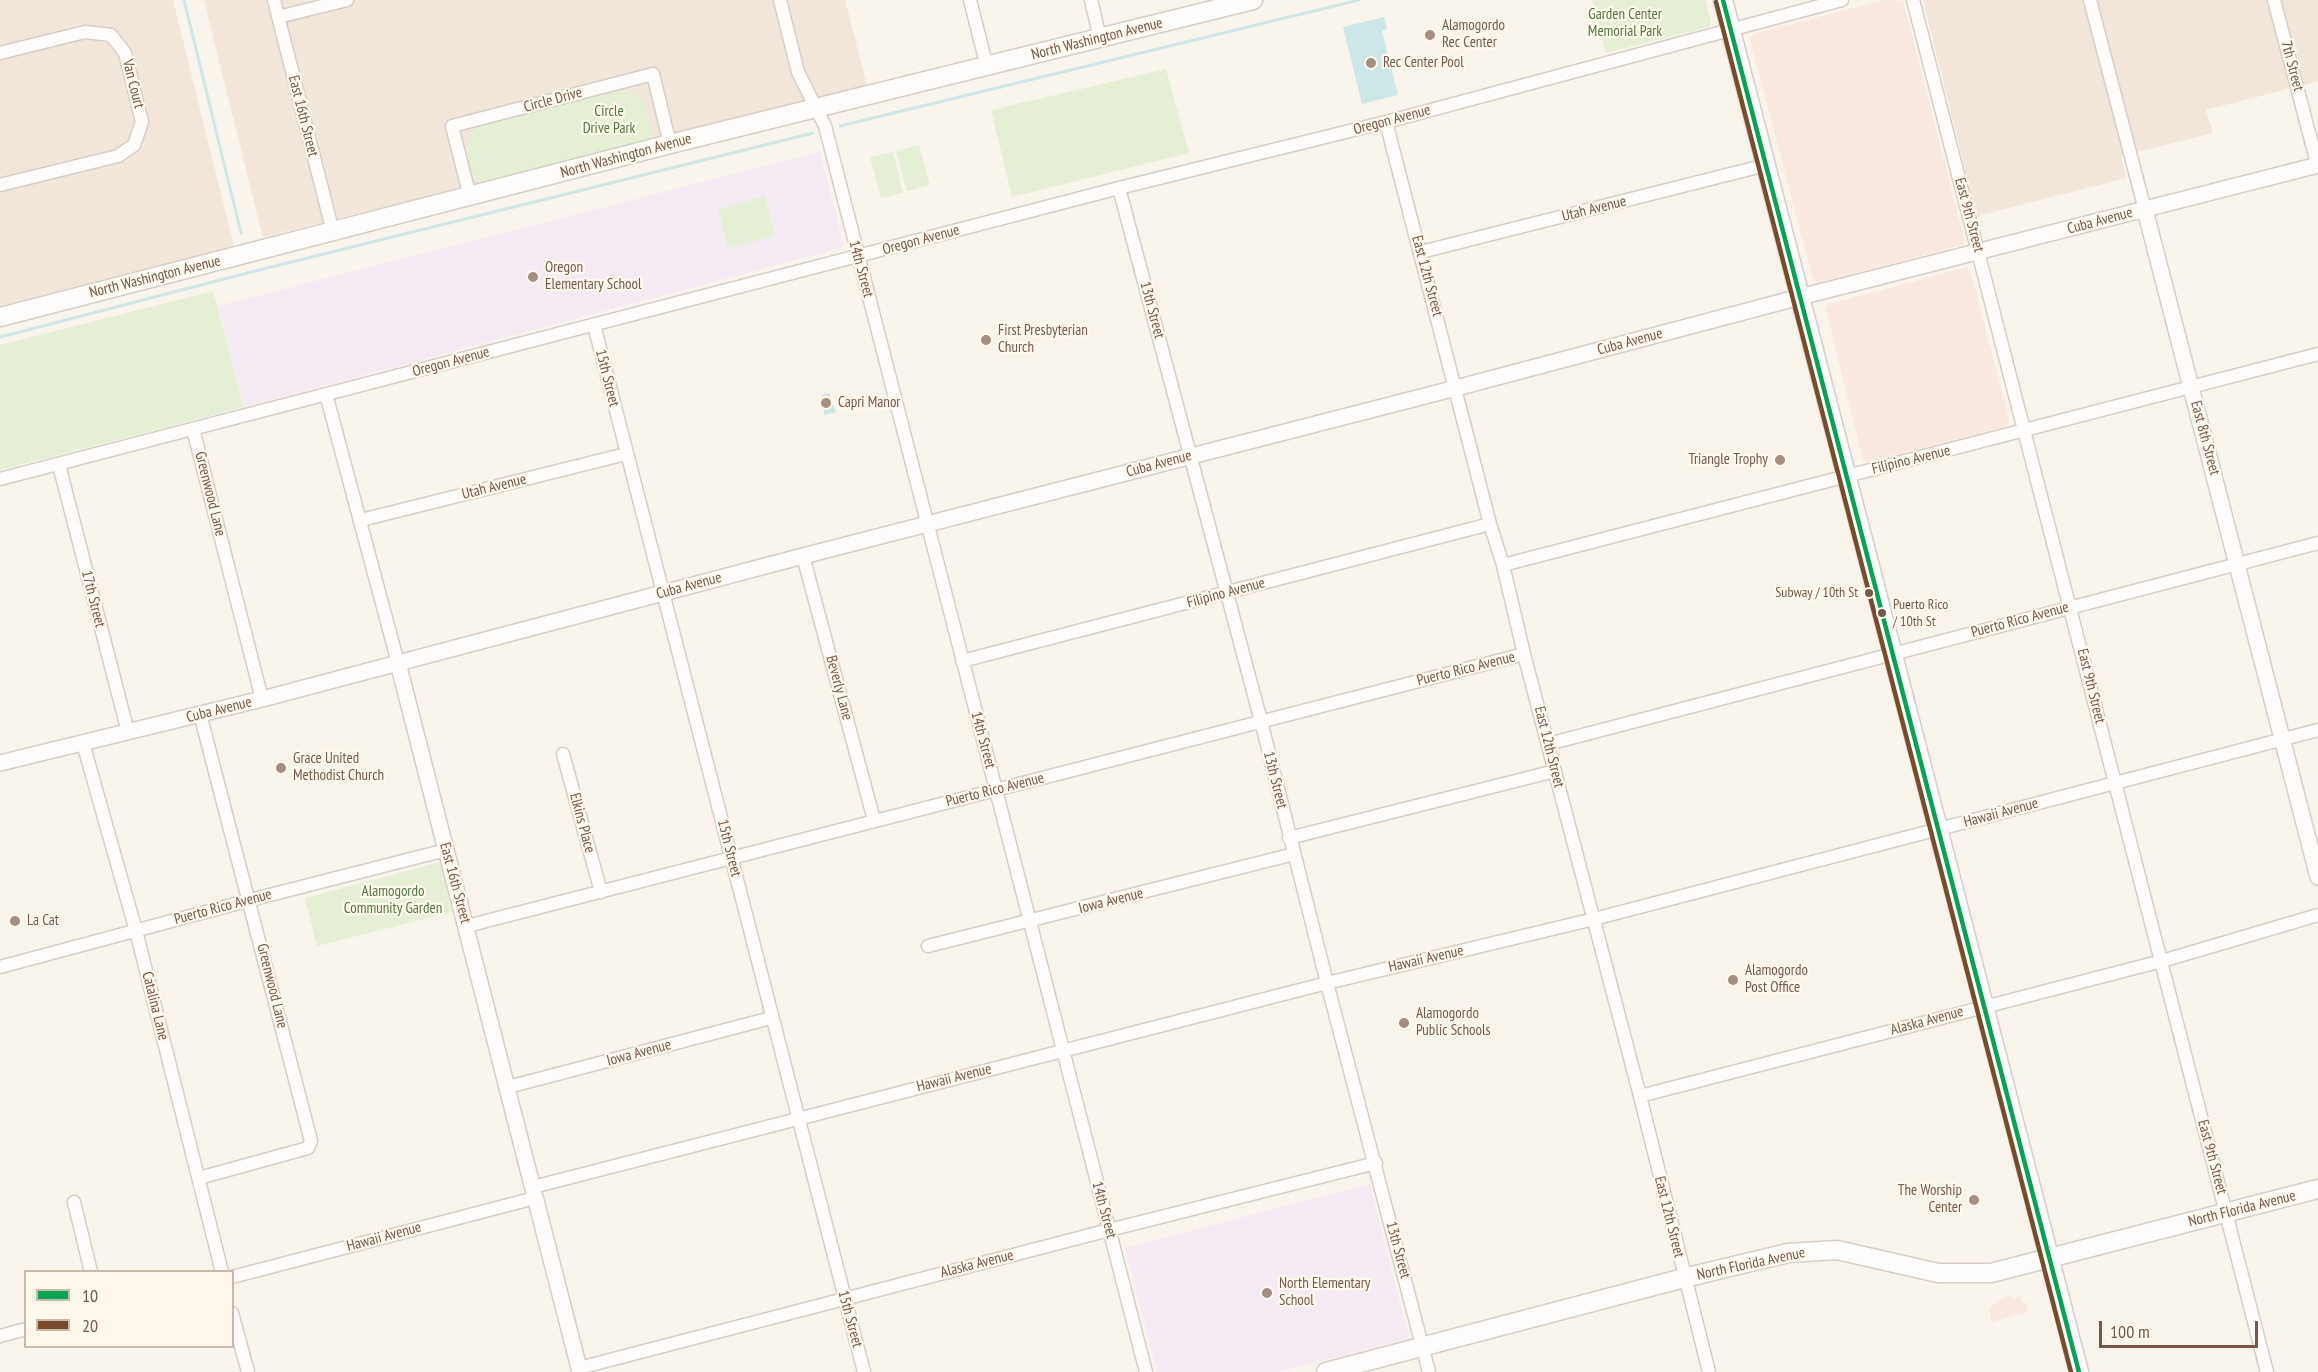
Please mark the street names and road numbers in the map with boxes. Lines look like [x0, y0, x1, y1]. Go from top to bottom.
street label: North Washington Avenue [1029, 14, 1165, 64]
street label: 7th Street [2277, 39, 2307, 93]
street label: Van Court [118, 58, 148, 110]
street label: East 16th Street [284, 73, 322, 159]
street label: Circle Drive [522, 84, 584, 116]
street label: Oregon Avenue [1351, 101, 1433, 139]
street label: North Washington Avenue [559, 130, 693, 182]
street label: East 9th Street [1950, 176, 1988, 254]
street label: Utah Avenue [1560, 192, 1628, 226]
street label: Cuba Avenue [2065, 204, 2135, 238]
street label: Oregon Avenue [880, 221, 962, 259]
street label: East 12th Street [1408, 233, 1446, 319]
street label: 14th Street [845, 238, 877, 300]
street label: North Washington Avenue [87, 252, 223, 302]
street label: 13th Street [1136, 279, 1168, 341]
street label: Cuba Avenue [1595, 325, 1665, 359]
street label: Oregon Avenue [410, 343, 492, 381]
street label: 15th Street [591, 347, 623, 409]
street label: East 8th Street [2186, 399, 2224, 477]
street label: Filipino Avenue [1870, 442, 1952, 478]
street label: Cuba Avenue [1124, 447, 1194, 481]
street label: Greenwood Lane [191, 450, 229, 538]
street label: Utah Avenue [460, 470, 528, 504]
street label: 17th Street [77, 569, 109, 629]
street label: Cuba Avenue [654, 569, 724, 603]
street label: Filipino Avenue [1185, 574, 1267, 612]
street label: Puerto Rico Avenue [1969, 598, 2071, 642]
street label: East 9th Street [2073, 647, 2109, 725]
street label: Puerto Rico Avenue [1415, 648, 1517, 690]
street label: Beverly Lane [822, 654, 856, 722]
street label: Cuba Avenue [184, 693, 254, 727]
street label: East 12th Street [1530, 704, 1568, 790]
street label: 14th Street [967, 709, 999, 771]
street label: 13th Street [1259, 749, 1291, 811]
street label: Puerto Rico Avenue [944, 769, 1046, 811]
street label: Elkins Place [565, 791, 599, 855]
street label: Hawaii Avenue [1962, 794, 2040, 832]
street label: 15th Street [713, 817, 745, 879]
street label: East 16th Street [436, 840, 474, 926]
street label: Iowa Avenue [1077, 884, 1145, 918]
street label: Puerto Rico Avenue [172, 885, 274, 929]
street label: Greenwood Lane [253, 942, 291, 1030]
street label: Hawaii Avenue [1387, 942, 1465, 976]
street label: Catalina Lane [138, 970, 172, 1042]
street label: Alaska Avenue [1889, 1003, 1965, 1039]
street label: Iowa Avenue [605, 1036, 673, 1070]
street label: Hawaii Avenue [915, 1060, 993, 1096]
street label: East 9th Street [2193, 1118, 2231, 1196]
street label: East 12th Street [1650, 1174, 1688, 1260]
street label: 14th Street [1088, 1179, 1120, 1241]
street label: North Florida Avenue [2186, 1187, 2298, 1231]
street label: Hawaii Avenue [345, 1218, 423, 1256]
street label: 13th Street [1382, 1219, 1414, 1281]
street label: North Florida Avenue [1695, 1244, 1807, 1284]
street label: Alaska Avenue [939, 1246, 1015, 1282]
street label: 15th Street [834, 1288, 866, 1350]

